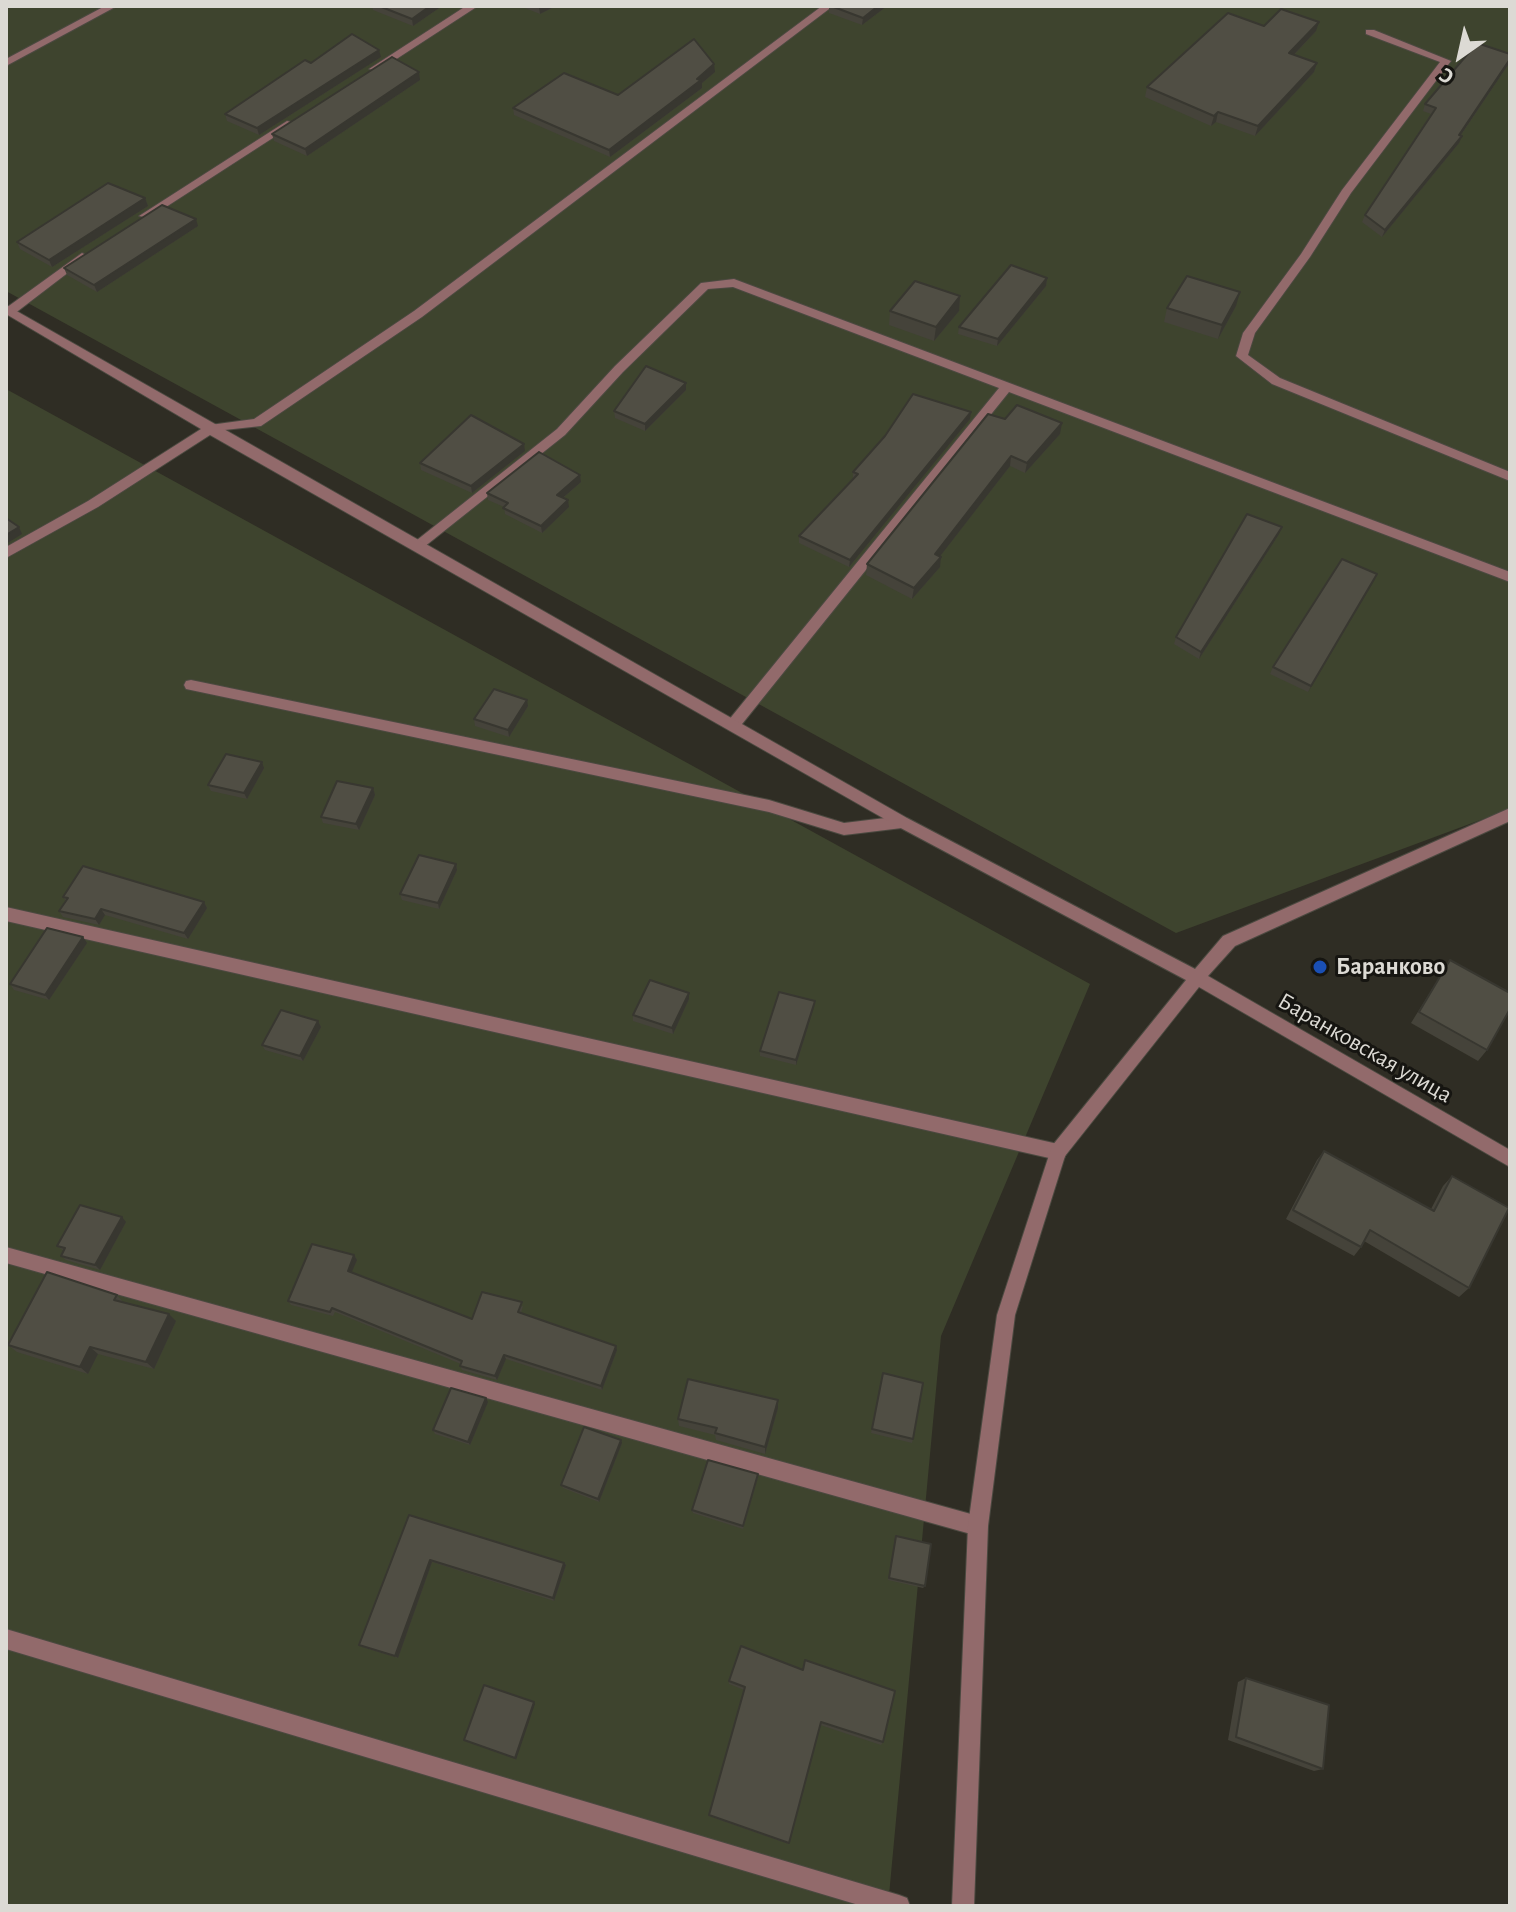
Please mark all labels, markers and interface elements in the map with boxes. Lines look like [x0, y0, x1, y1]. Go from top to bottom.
north arrow [1420, 16, 1500, 96]
text: С [1435, 63, 1458, 88]
place label: Баранково [1336, 953, 1445, 981]
marker: Баранково [1311, 958, 1329, 976]
street label: Баранковская улица [1273, 986, 1457, 1110]

